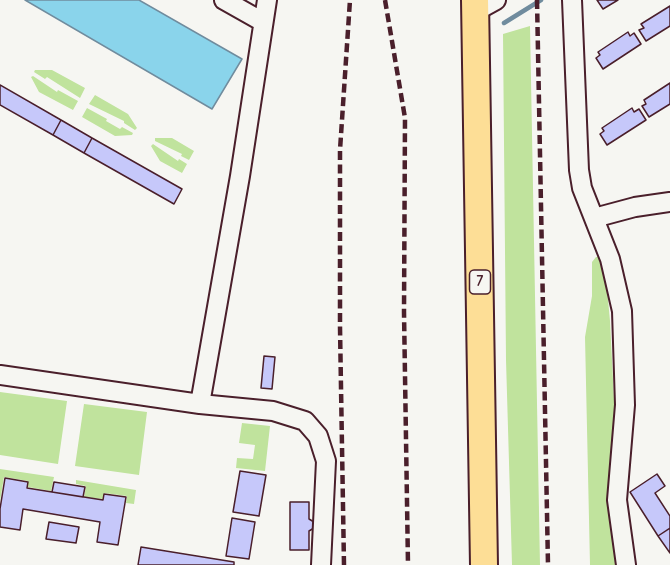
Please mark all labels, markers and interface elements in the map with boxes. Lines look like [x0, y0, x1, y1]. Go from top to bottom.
road number: 7 [470, 270, 490, 294]

